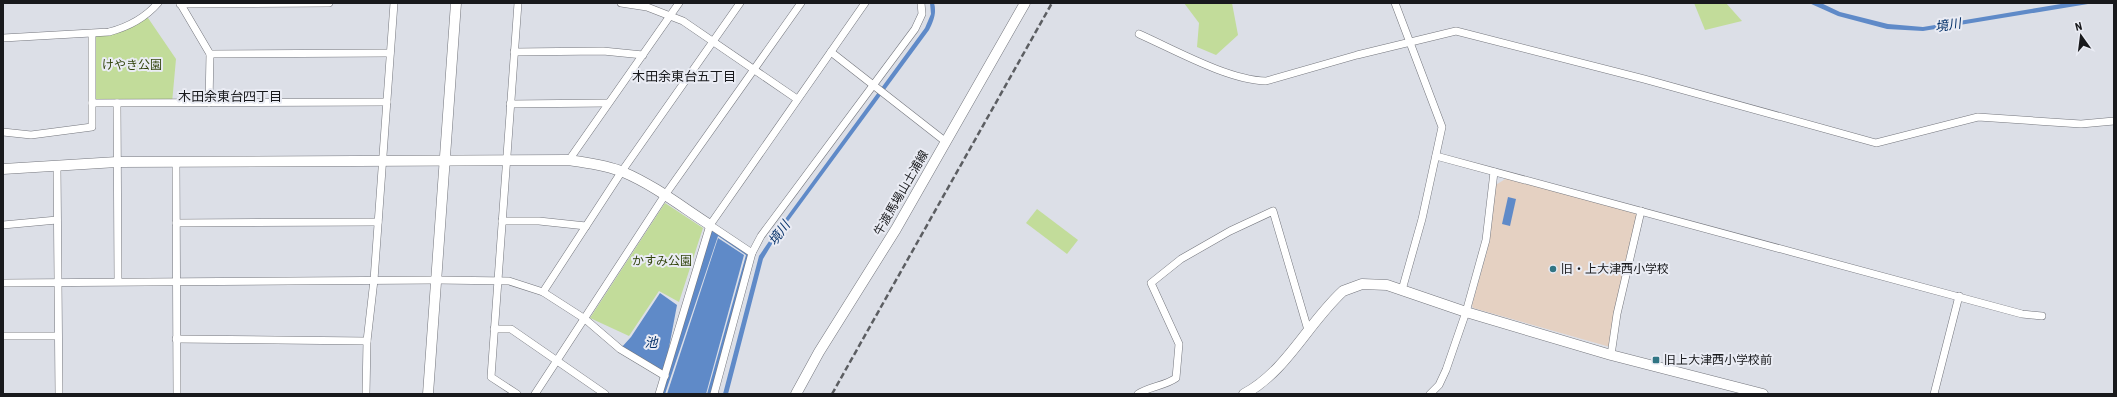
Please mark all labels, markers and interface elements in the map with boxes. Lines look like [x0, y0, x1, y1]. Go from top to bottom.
water label: 境川 [1934, 15, 1964, 34]
north arrow [2061, 16, 2101, 56]
text: N [2074, 20, 2084, 34]
park label: けやき公園 [102, 58, 162, 72]
district label: 木田余東台五丁目 [632, 69, 736, 84]
district label: 木田余東台四丁目 [178, 89, 282, 104]
street label: 牛渡馬場山土浦線 [871, 148, 931, 238]
water label: 境川 [765, 216, 794, 248]
park label: かすみ公園 [632, 254, 692, 268]
place label: 旧・上大津西小学校 [1561, 262, 1669, 276]
marker: 旧・上大津西小学校 [1548, 264, 1558, 274]
water label: 池 [644, 335, 659, 350]
place label: 旧上大津西小学校前 [1664, 353, 1772, 367]
marker: 旧上大津西小学校前 [1651, 355, 1661, 365]

